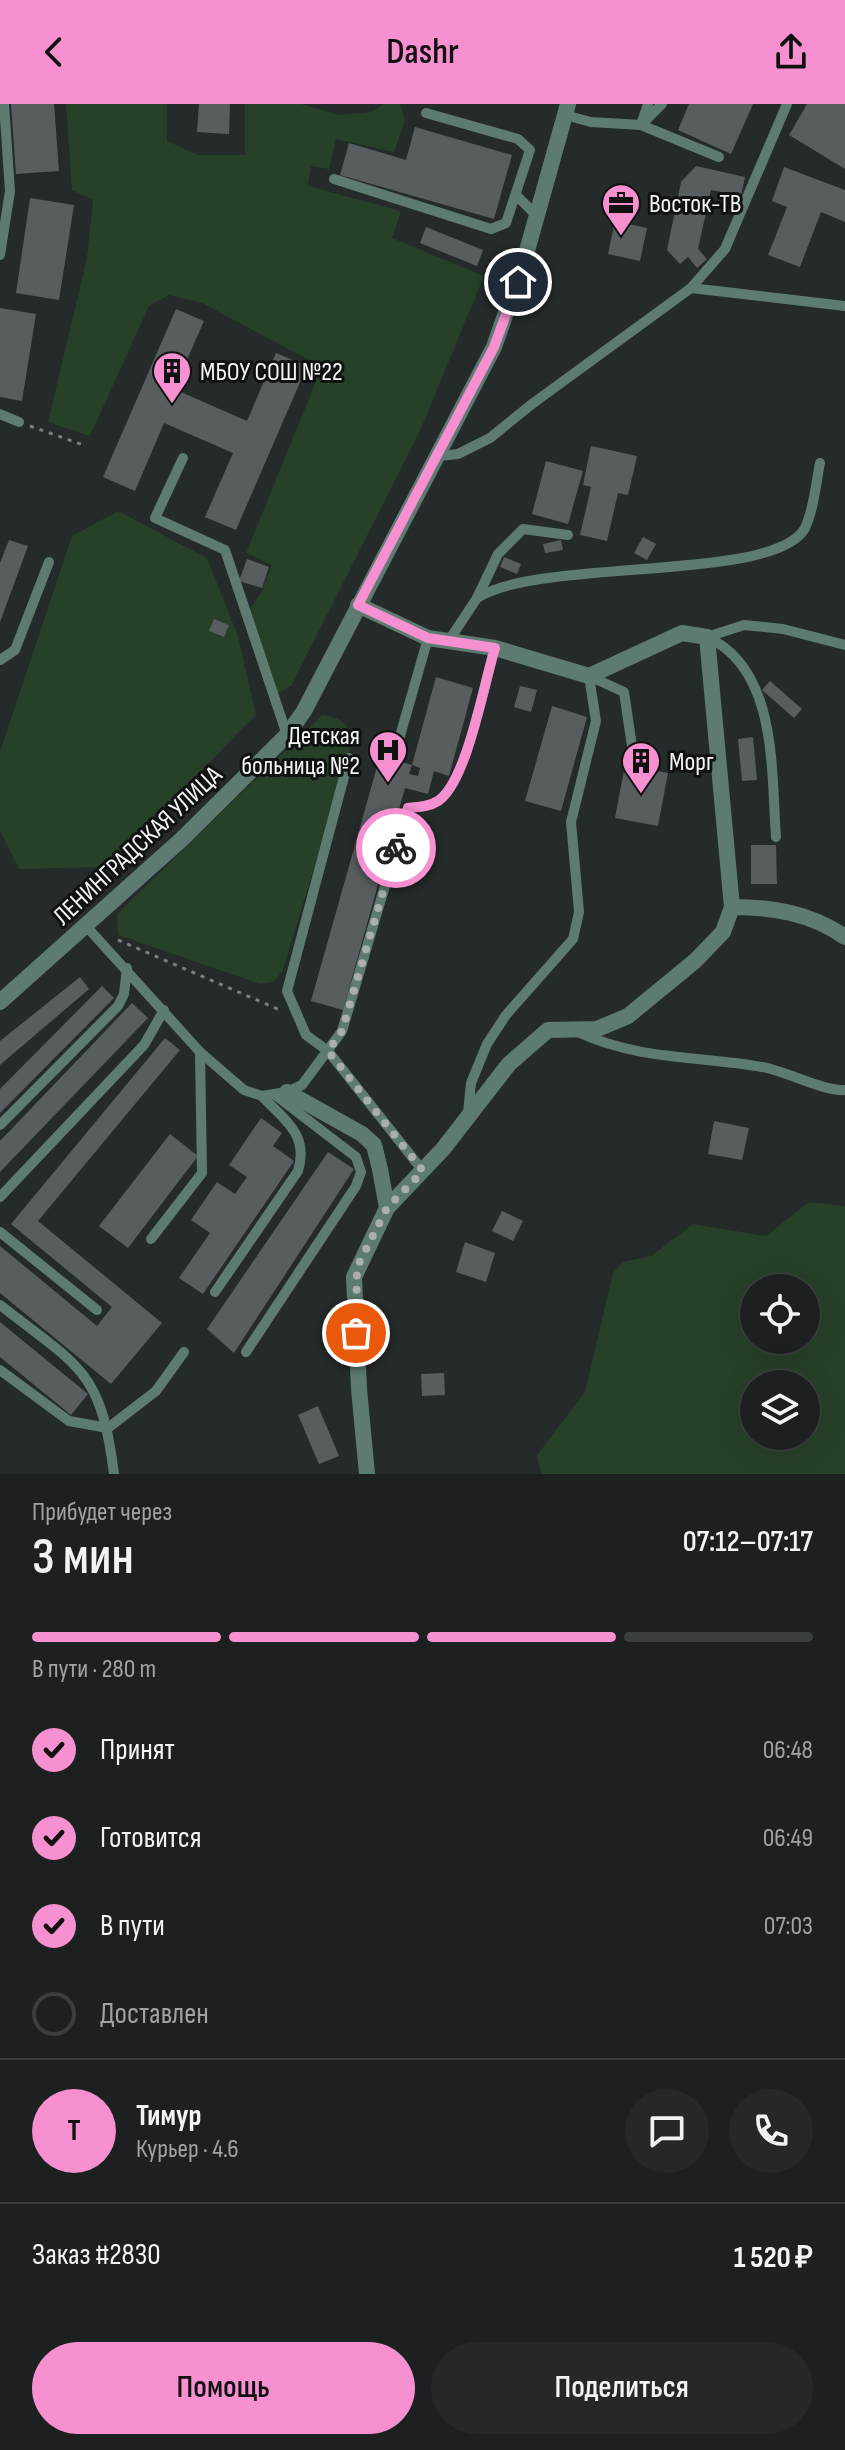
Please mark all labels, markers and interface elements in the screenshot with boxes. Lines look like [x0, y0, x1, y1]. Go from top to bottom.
icon: back [32, 30, 76, 74]
icon: share [769, 30, 813, 74]
text: Dashr [386, 31, 459, 74]
office icon: Восток-ТВ [600, 182, 642, 237]
place label: Восток-ТВ [649, 189, 741, 220]
pin [484, 248, 552, 316]
icon: home [496, 260, 540, 304]
building icon: МБОУ СОШ №22 [151, 350, 193, 405]
place label: МБОУ СОШ №22 [200, 357, 343, 388]
place label: Детская больница №2 [241, 721, 360, 782]
hospital icon: Детская больница №2 [367, 729, 409, 784]
building icon: Морг [620, 740, 662, 795]
place label: Морг [669, 747, 714, 778]
street label: ЛЕНИНГРАДСКАЯ УЛИЦА [47, 759, 229, 932]
courier [356, 808, 436, 888]
icon: bike [374, 826, 418, 870]
map controls [740, 1274, 820, 1450]
button: locate [740, 1274, 820, 1354]
pin [322, 1299, 390, 1367]
icon: bag [334, 1311, 378, 1355]
button: layers [740, 1370, 820, 1450]
text: Прибудет через [32, 1497, 172, 1528]
text: 07:12–07:17 [683, 1524, 813, 1560]
text: 3 мин [32, 1526, 134, 1589]
text: В пути · 280 m [32, 1654, 156, 1685]
icon: check [32, 1728, 76, 1772]
text: Принят [100, 1732, 175, 1768]
text: 06:48 [763, 1735, 813, 1766]
icon: check [32, 1816, 76, 1860]
text: Готовится [100, 1820, 201, 1856]
text: 06:49 [763, 1823, 813, 1854]
icon: check [32, 1904, 76, 1948]
text: В пути [100, 1908, 165, 1944]
text: 07:03 [764, 1911, 813, 1942]
text: Доставлен [100, 1996, 209, 2032]
button: chat [625, 2089, 709, 2173]
button: phone [729, 2089, 813, 2173]
text: Тимур [136, 2098, 201, 2134]
text: Т [67, 2113, 81, 2149]
text: Курьер · 4.6 [136, 2134, 239, 2165]
text: Заказ #2830 [32, 2237, 161, 2273]
text: 1 520 ₽ [734, 2240, 813, 2276]
button: Помощь [32, 2342, 415, 2434]
button: Поделиться [431, 2342, 813, 2434]

